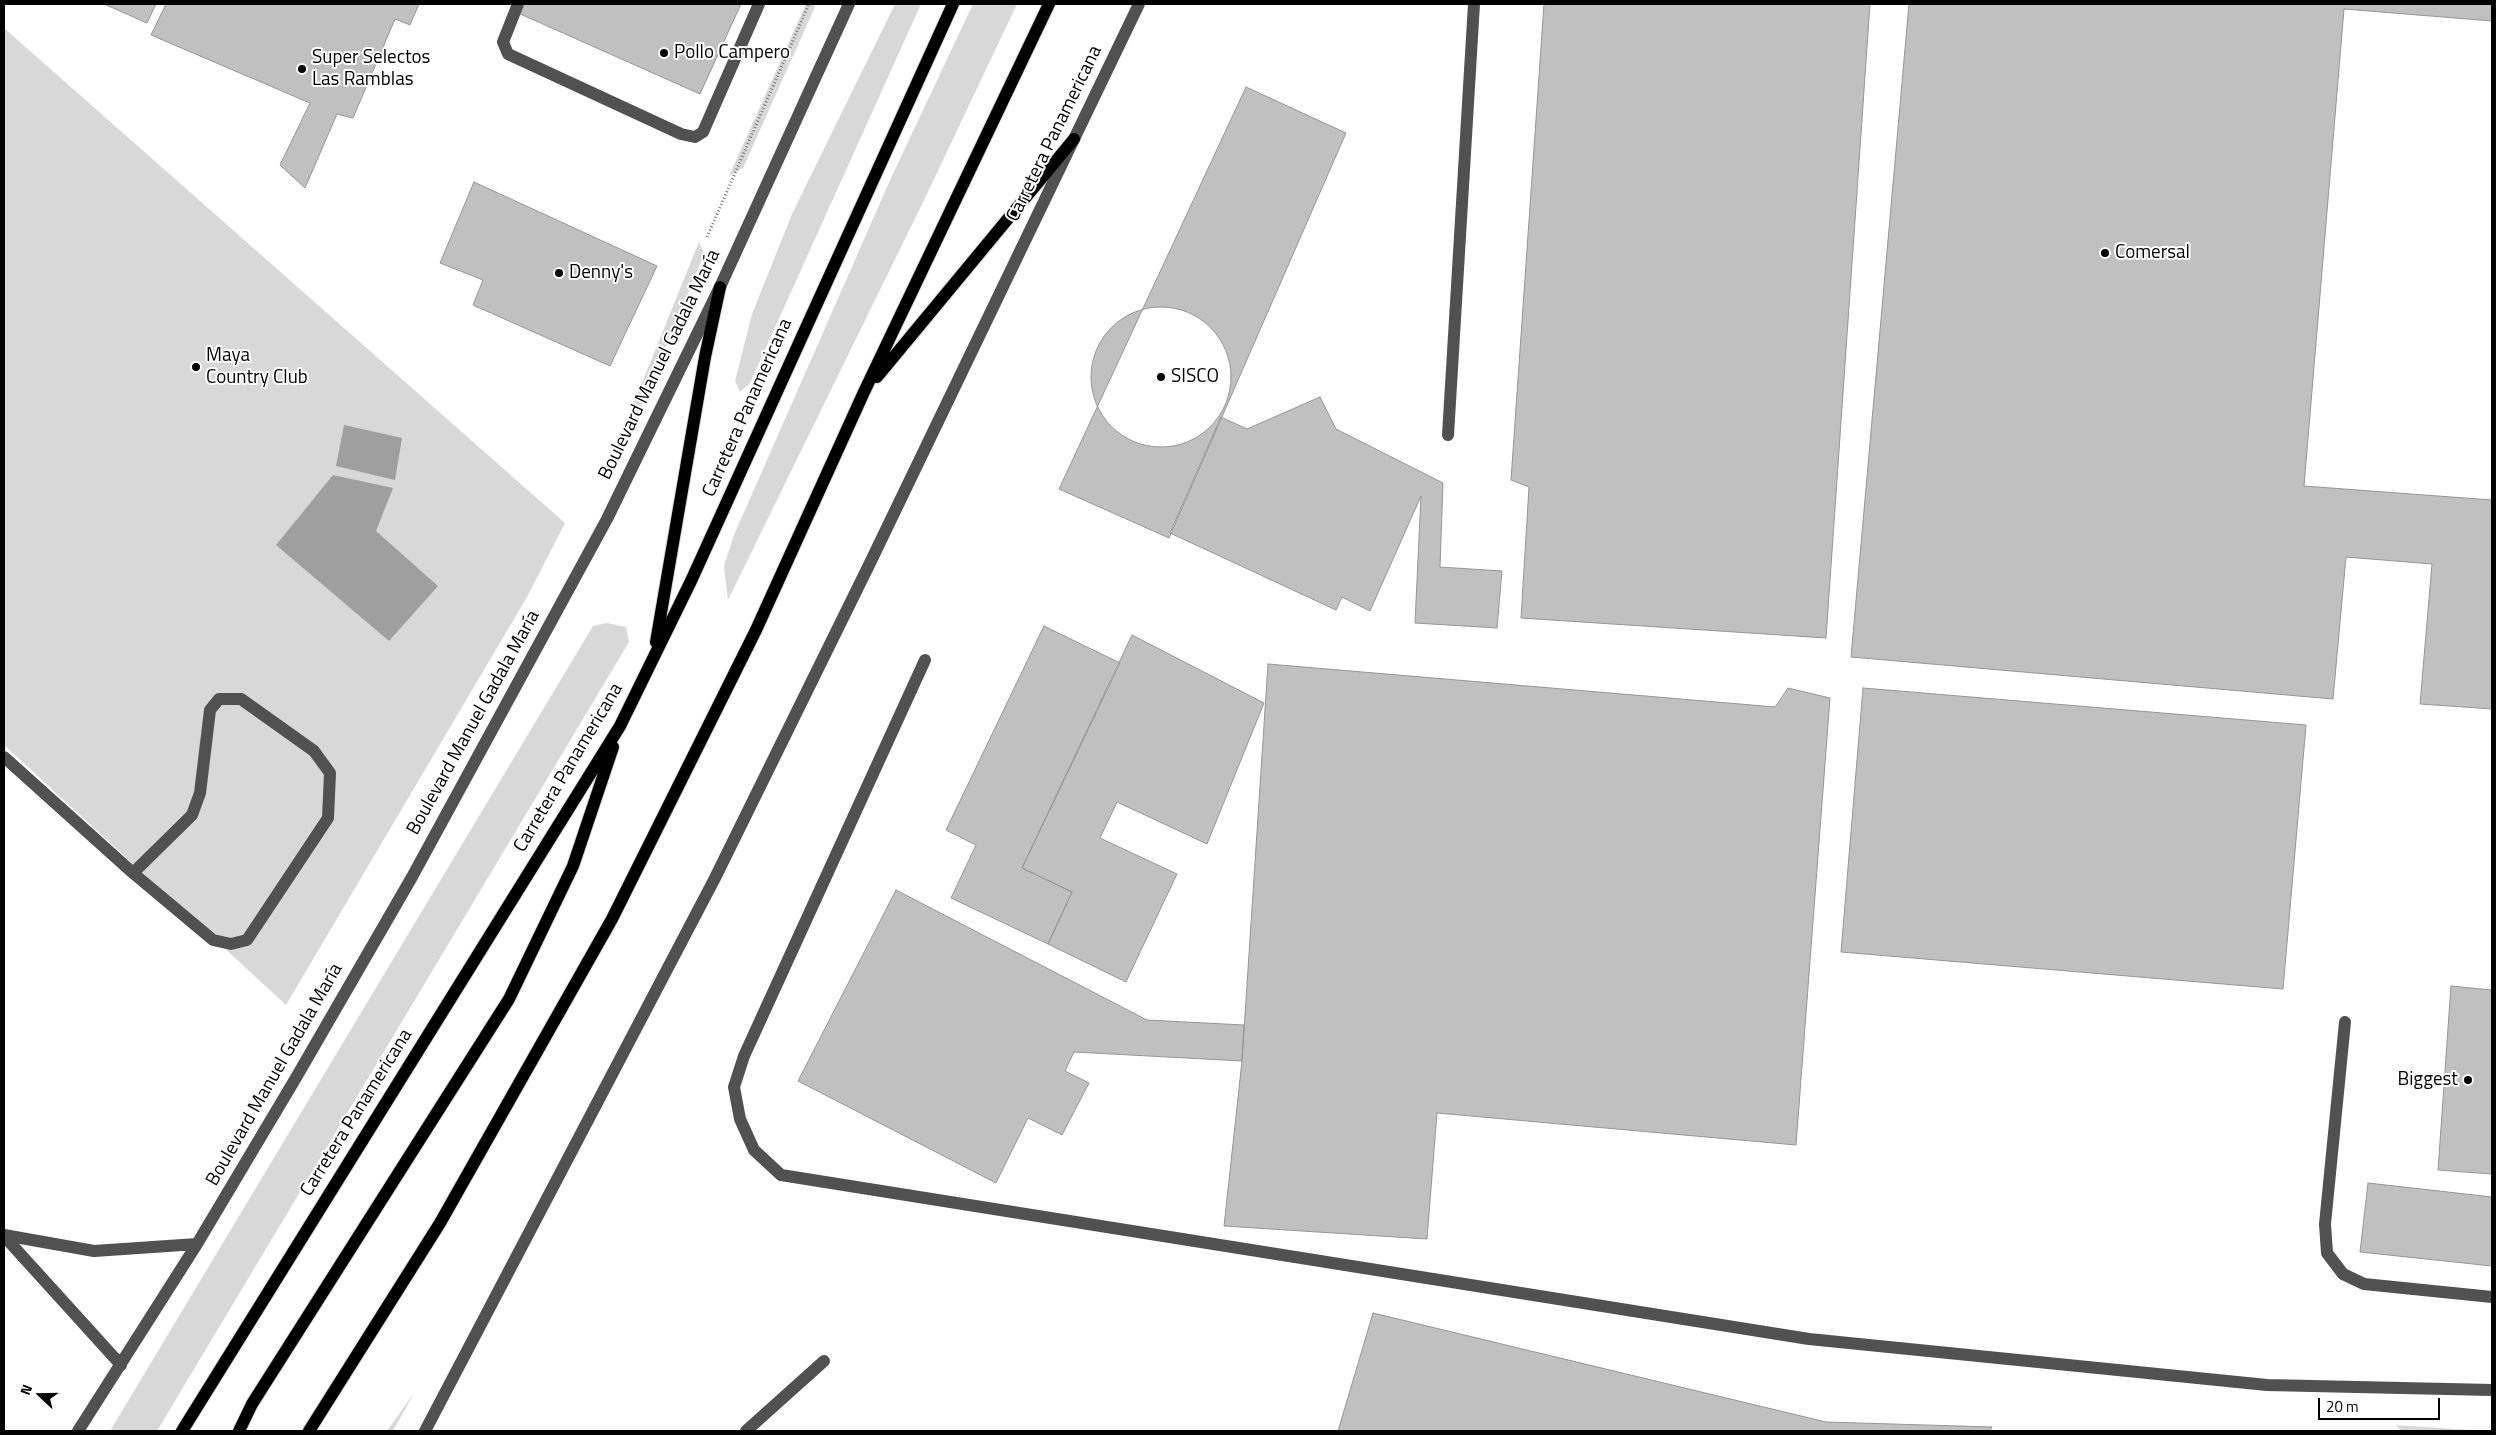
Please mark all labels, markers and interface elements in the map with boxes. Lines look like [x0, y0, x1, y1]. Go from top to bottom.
place label: Pollo Campero [674, 42, 790, 64]
street label: Carretera Panamericana [1002, 42, 1108, 226]
place label: Super Selectos Las Ramblas [312, 47, 430, 91]
marker: Pollo Campero [658, 47, 670, 59]
marker: Super Selectos Las Ramblas [296, 63, 308, 75]
place label: Comersal [2115, 242, 2190, 264]
street label: Boulevard Manuel Gadala María [594, 246, 726, 484]
marker: Comersal [2099, 247, 2111, 259]
place label: Denny's [569, 262, 633, 284]
marker: Denny's [553, 267, 565, 279]
street label: Carretera Panamericana [698, 315, 798, 501]
place label: Maya Country Club [206, 345, 308, 389]
marker: Maya Country Club [190, 361, 202, 373]
place label: SISCO [1171, 366, 1219, 388]
marker: SISCO [1155, 371, 1167, 383]
street label: Boulevard Manuel Gadala María [403, 607, 545, 839]
street label: Carretera Panamericana [510, 679, 628, 857]
street label: Boulevard Manuel Gadala María [202, 960, 348, 1190]
street label: Carretera Panamericana [296, 1025, 418, 1201]
place label: Biggest [2398, 1069, 2458, 1091]
marker: Biggest [2462, 1074, 2474, 1086]
north arrow [15, 1370, 65, 1420]
text: N [14, 1381, 37, 1398]
scale bar [2321, 1388, 2444, 1420]
text: 20 m [2326, 1395, 2359, 1418]

